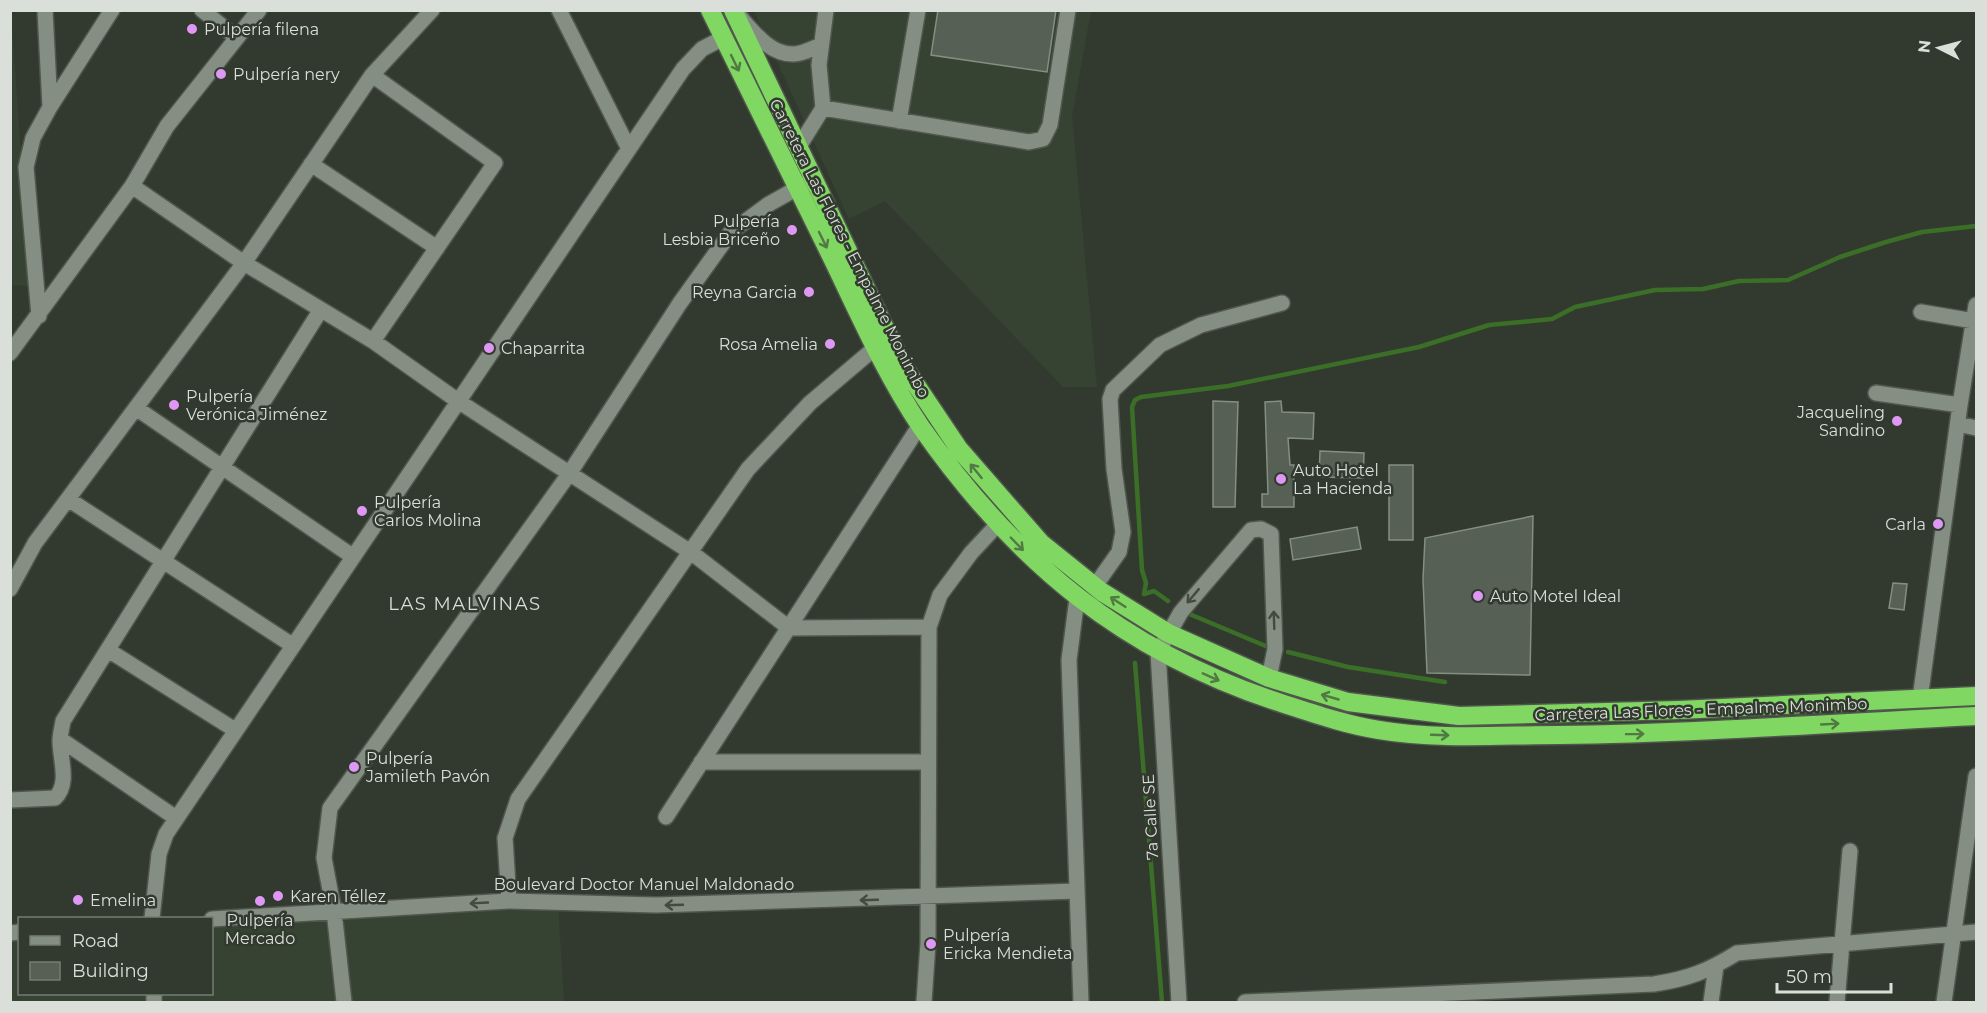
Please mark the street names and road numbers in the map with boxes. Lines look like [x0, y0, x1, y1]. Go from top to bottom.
street label: Carretera Las Flores - Empalme Monimbo [766, 96, 934, 401]
street label: Carretera Las Flores - Empalme Monimbo [1534, 694, 1868, 725]
street label: 7a Calle SE [1139, 773, 1162, 860]
street label: Boulevard Doctor Manuel Maldonado [494, 875, 794, 894]

